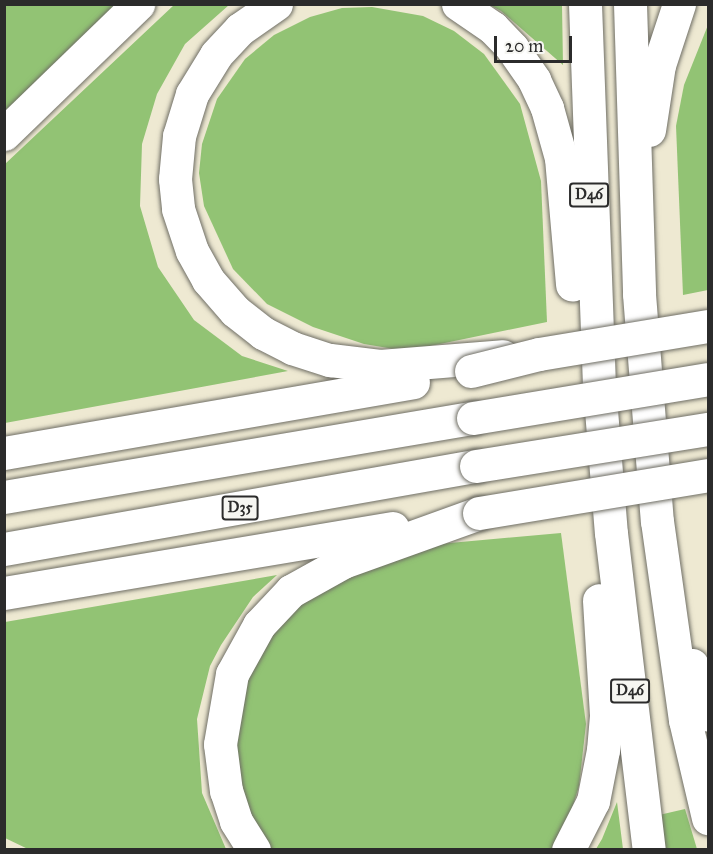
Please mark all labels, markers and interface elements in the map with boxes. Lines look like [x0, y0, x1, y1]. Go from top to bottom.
scale bar [497, 24, 575, 62]
text: 20 m [505, 35, 543, 57]
road number: D46 [568, 183, 610, 207]
road number: D35 [220, 496, 260, 520]
road number: D46 [609, 679, 651, 703]

